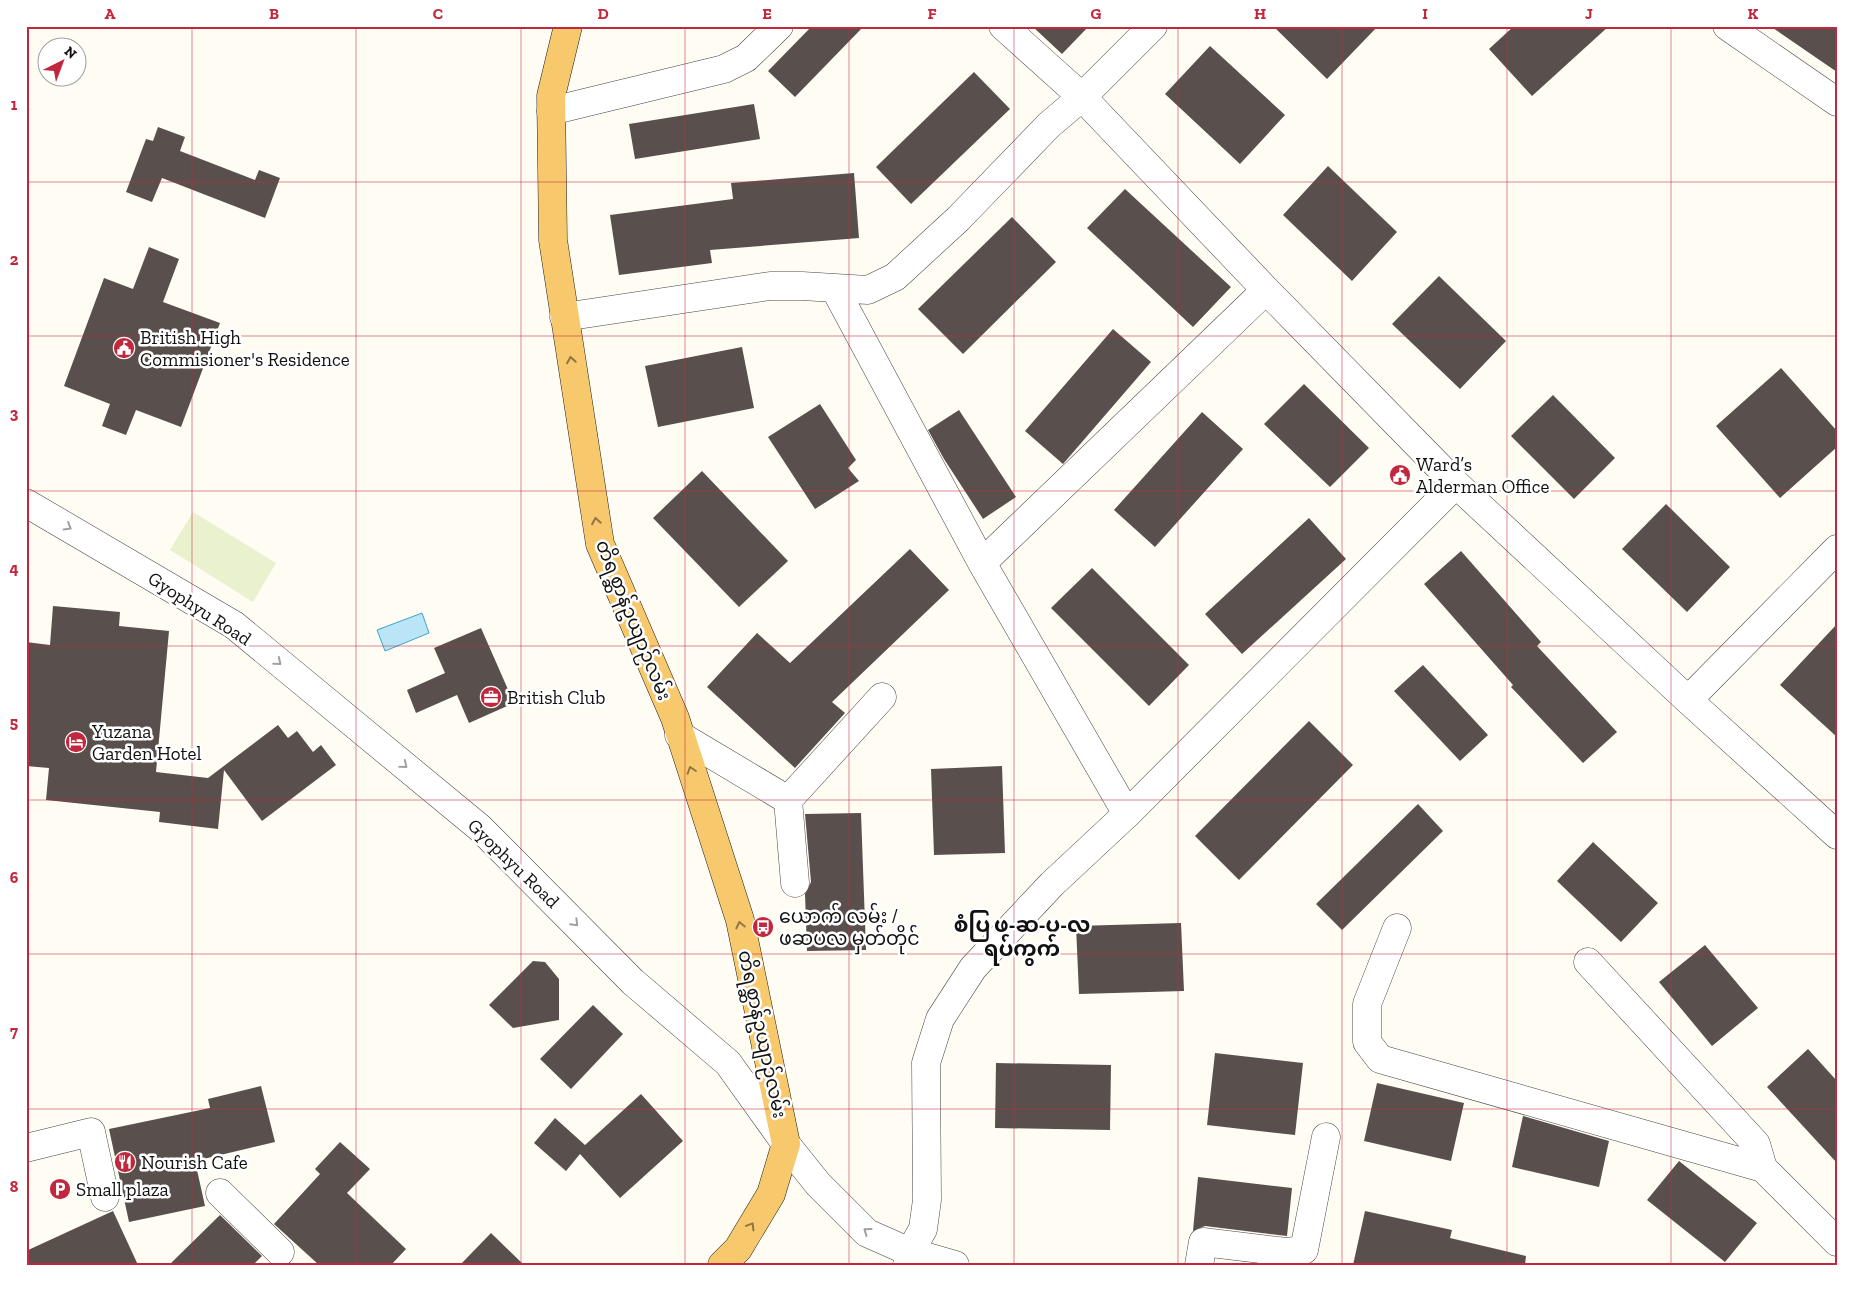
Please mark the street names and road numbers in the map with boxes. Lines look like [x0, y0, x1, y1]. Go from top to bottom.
street label: တိရစ္ဆာန်ဥယျာဉ်လမ်း [587, 535, 679, 705]
street label: Gyophyu Road [144, 566, 256, 651]
street label: Gyophyu Road [463, 814, 565, 913]
street label: တိရစ္ဆာန်ဥယျာဉ်လမ်း [730, 947, 794, 1121]

